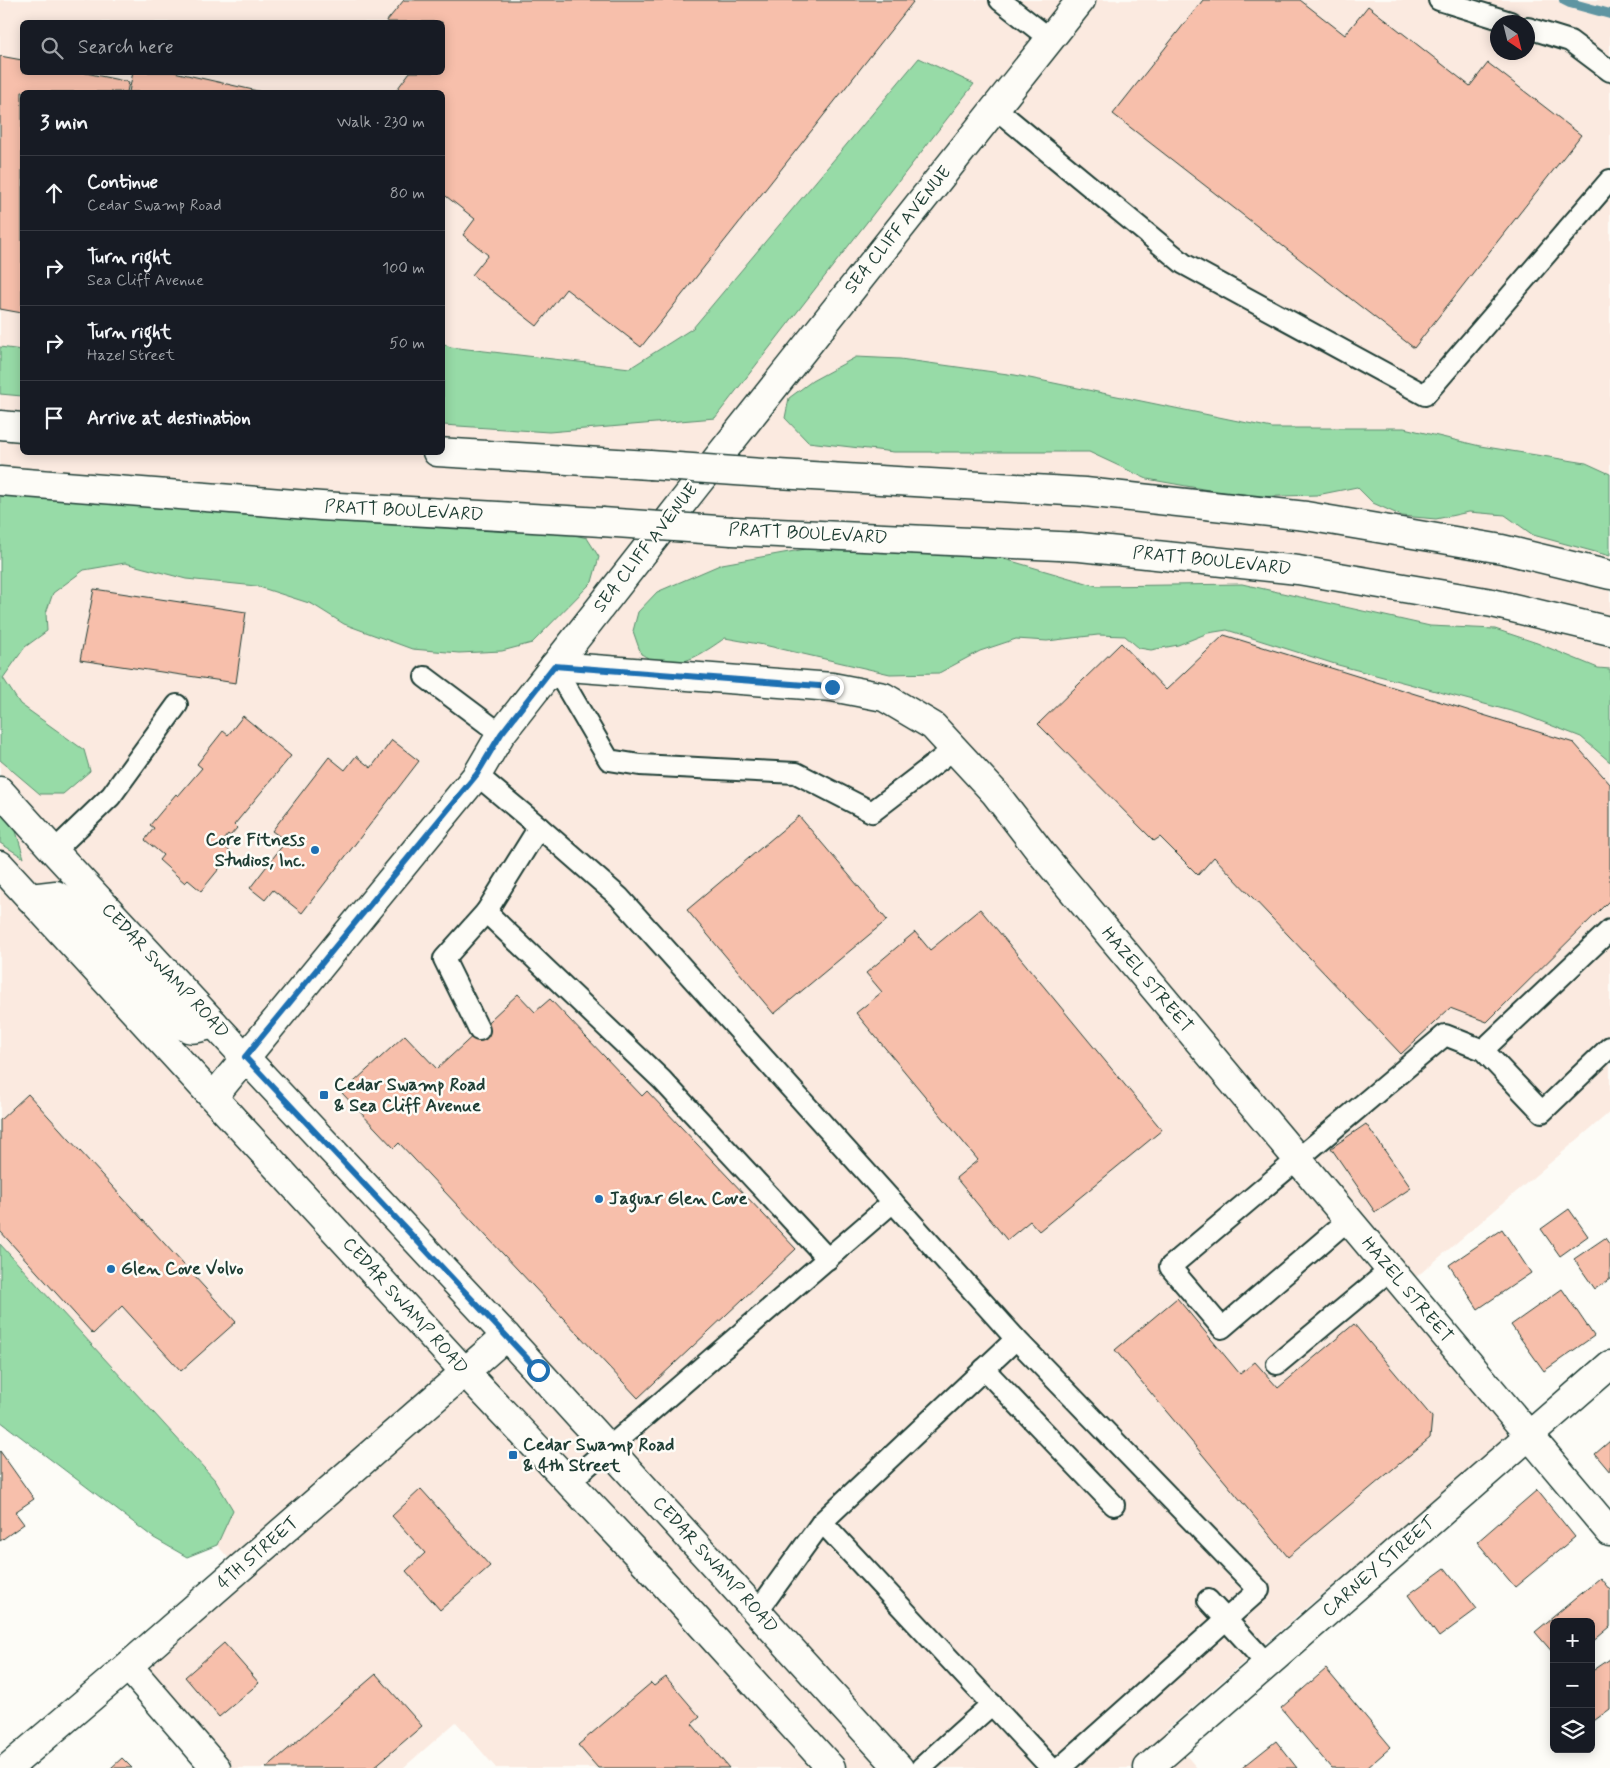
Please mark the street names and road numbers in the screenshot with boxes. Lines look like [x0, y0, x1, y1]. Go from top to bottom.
street label: SEA CLIFF AVENUE [839, 161, 957, 299]
street label: SEA CLIFF AVENUE [588, 478, 704, 618]
street label: PRATT BOULEVARD [324, 495, 484, 527]
street label: PRATT BOULEVARD [728, 518, 888, 550]
street label: PRATT BOULEVARD [1132, 541, 1292, 581]
street label: CEDAR SWAMP ROAD [96, 898, 234, 1044]
street label: HAZEL STREET [1096, 922, 1198, 1038]
street label: CEDAR SWAMP ROAD [337, 1232, 473, 1380]
street label: HAZEL STREET [1356, 1232, 1458, 1348]
street label: CEDAR SWAMP ROAD [647, 1491, 783, 1639]
street label: 4TH STREET [212, 1511, 304, 1595]
street label: CARNEY STREET [1317, 1511, 1441, 1623]

